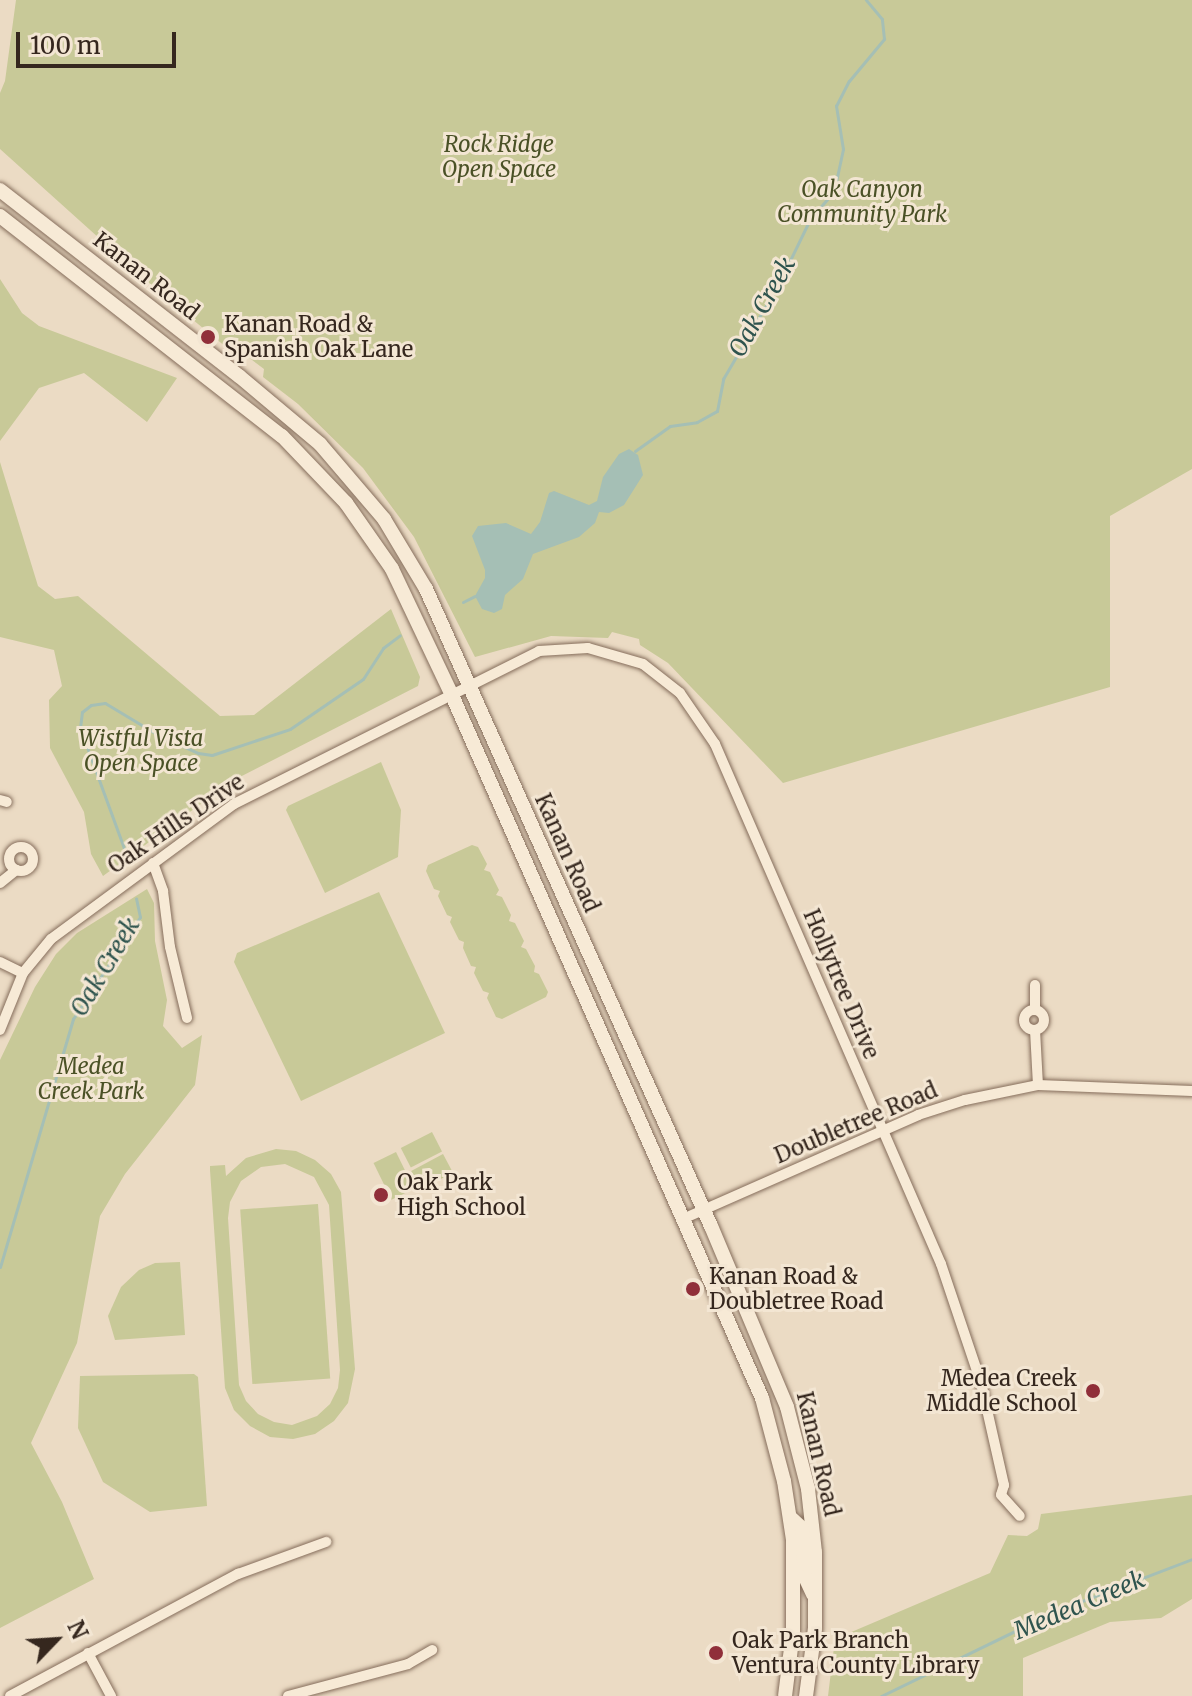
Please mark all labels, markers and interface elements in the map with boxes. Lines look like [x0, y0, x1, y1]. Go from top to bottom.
scale bar [20, 16, 180, 66]
text: 100 m [30, 30, 100, 61]
park label: Rock Ridge Open Space [442, 131, 556, 182]
park label: Oak Canyon Community Park [777, 176, 947, 228]
street label: Kanan Road [88, 226, 204, 326]
water label: Oak Creek [723, 252, 801, 362]
place label: Kanan Road & Spanish Oak Lane [224, 311, 413, 362]
marker: Kanan Road & Spanish Oak Lane [199, 328, 217, 346]
park label: Wistful Vista Open Space [79, 725, 203, 776]
street label: Oak Hills Drive [103, 769, 249, 879]
street label: Kanan Road [529, 790, 605, 916]
street label: Hollytree Drive [798, 905, 884, 1063]
water label: Oak Creek [64, 913, 146, 1021]
park label: Medea Creek Park [38, 1053, 144, 1104]
street label: Doubletree Road [771, 1077, 941, 1169]
place label: Oak Park High School [397, 1169, 526, 1220]
marker: Oak Park High School [372, 1186, 390, 1204]
place label: Kanan Road & Doubletree Road [709, 1263, 884, 1314]
marker: Kanan Road & Doubletree Road [684, 1280, 702, 1298]
place label: Medea Creek Middle School [926, 1365, 1077, 1416]
marker: Medea Creek Middle School [1084, 1382, 1102, 1400]
street label: Kanan Road [791, 1389, 845, 1519]
water label: Medea Creek [1009, 1564, 1149, 1646]
north arrow [16, 1600, 96, 1680]
text: N [61, 1616, 94, 1644]
place label: Oak Park Branch Ventura County Library [732, 1627, 980, 1678]
marker: Oak Park Branch Ventura County Library [707, 1644, 725, 1662]

